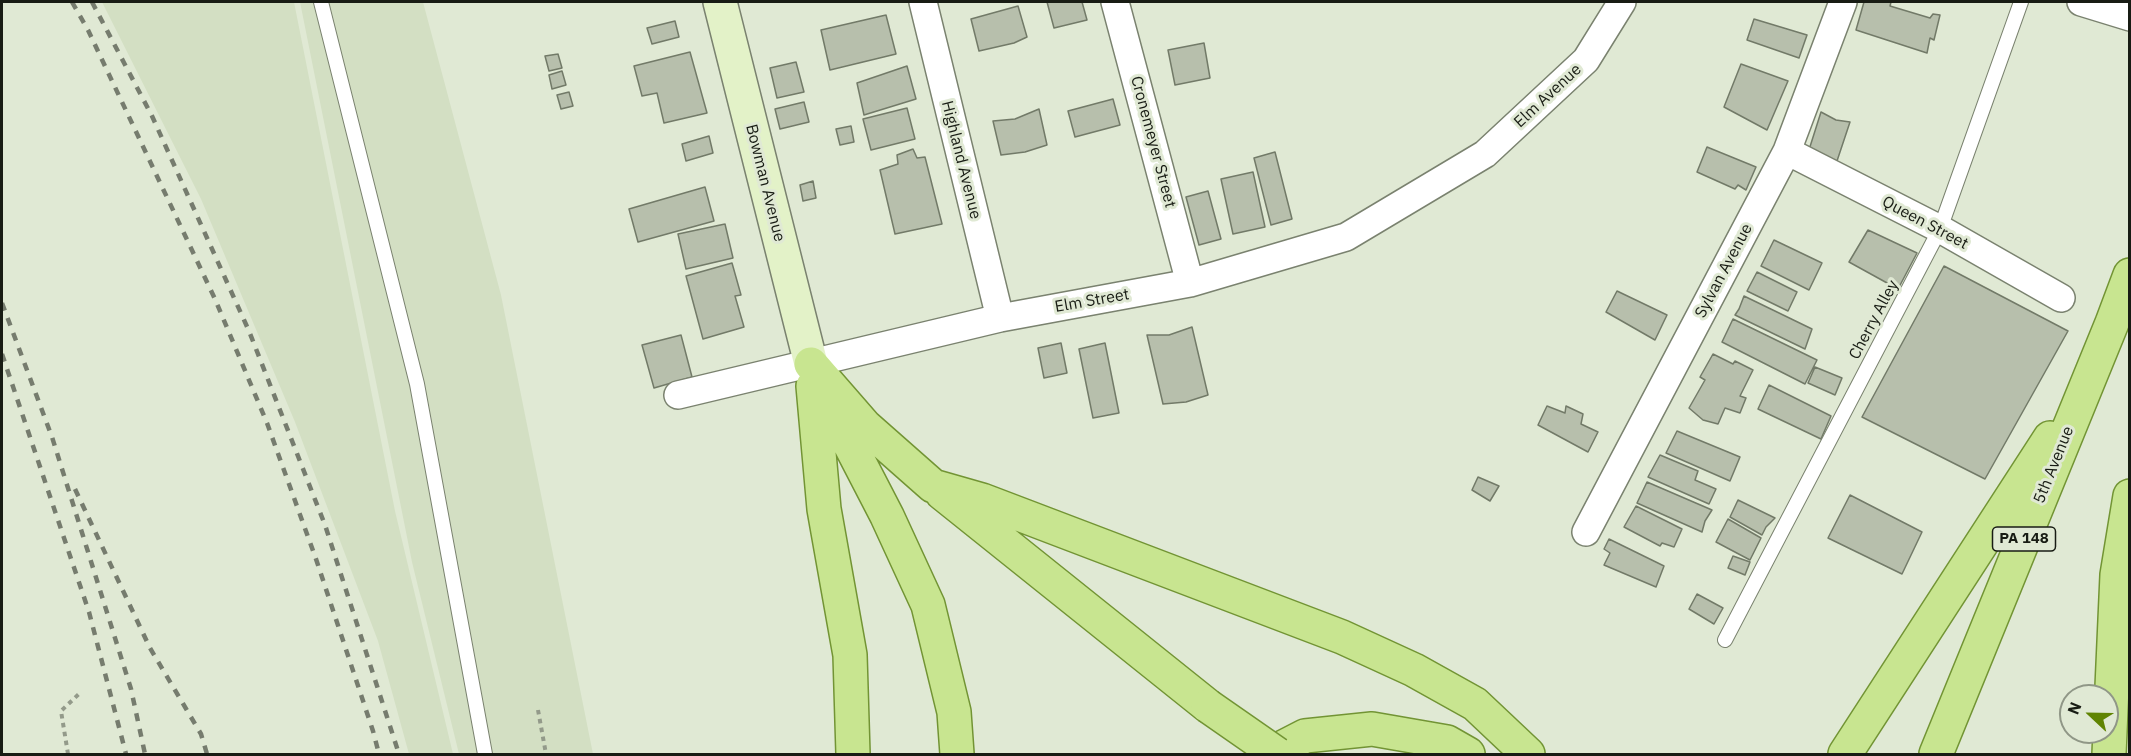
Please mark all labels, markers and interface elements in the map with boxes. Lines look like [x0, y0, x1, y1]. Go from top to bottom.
street label: Elm Avenue [1510, 60, 1586, 132]
street label: Cronemeyer Street [1126, 74, 1180, 210]
street label: Highland Avenue [937, 99, 985, 221]
street label: Bowman Avenue [741, 122, 789, 244]
street label: Queen Street [1879, 192, 1971, 254]
street label: Sylvan Avenue [1691, 221, 1757, 321]
street label: Cherry Alley [1845, 277, 1903, 363]
street label: Elm Street [1053, 285, 1131, 317]
street label: 5th Avenue [2030, 424, 2078, 506]
road number: PA 148 [1992, 527, 2056, 551]
north arrow [2059, 684, 2119, 744]
text: N [2063, 699, 2086, 717]

